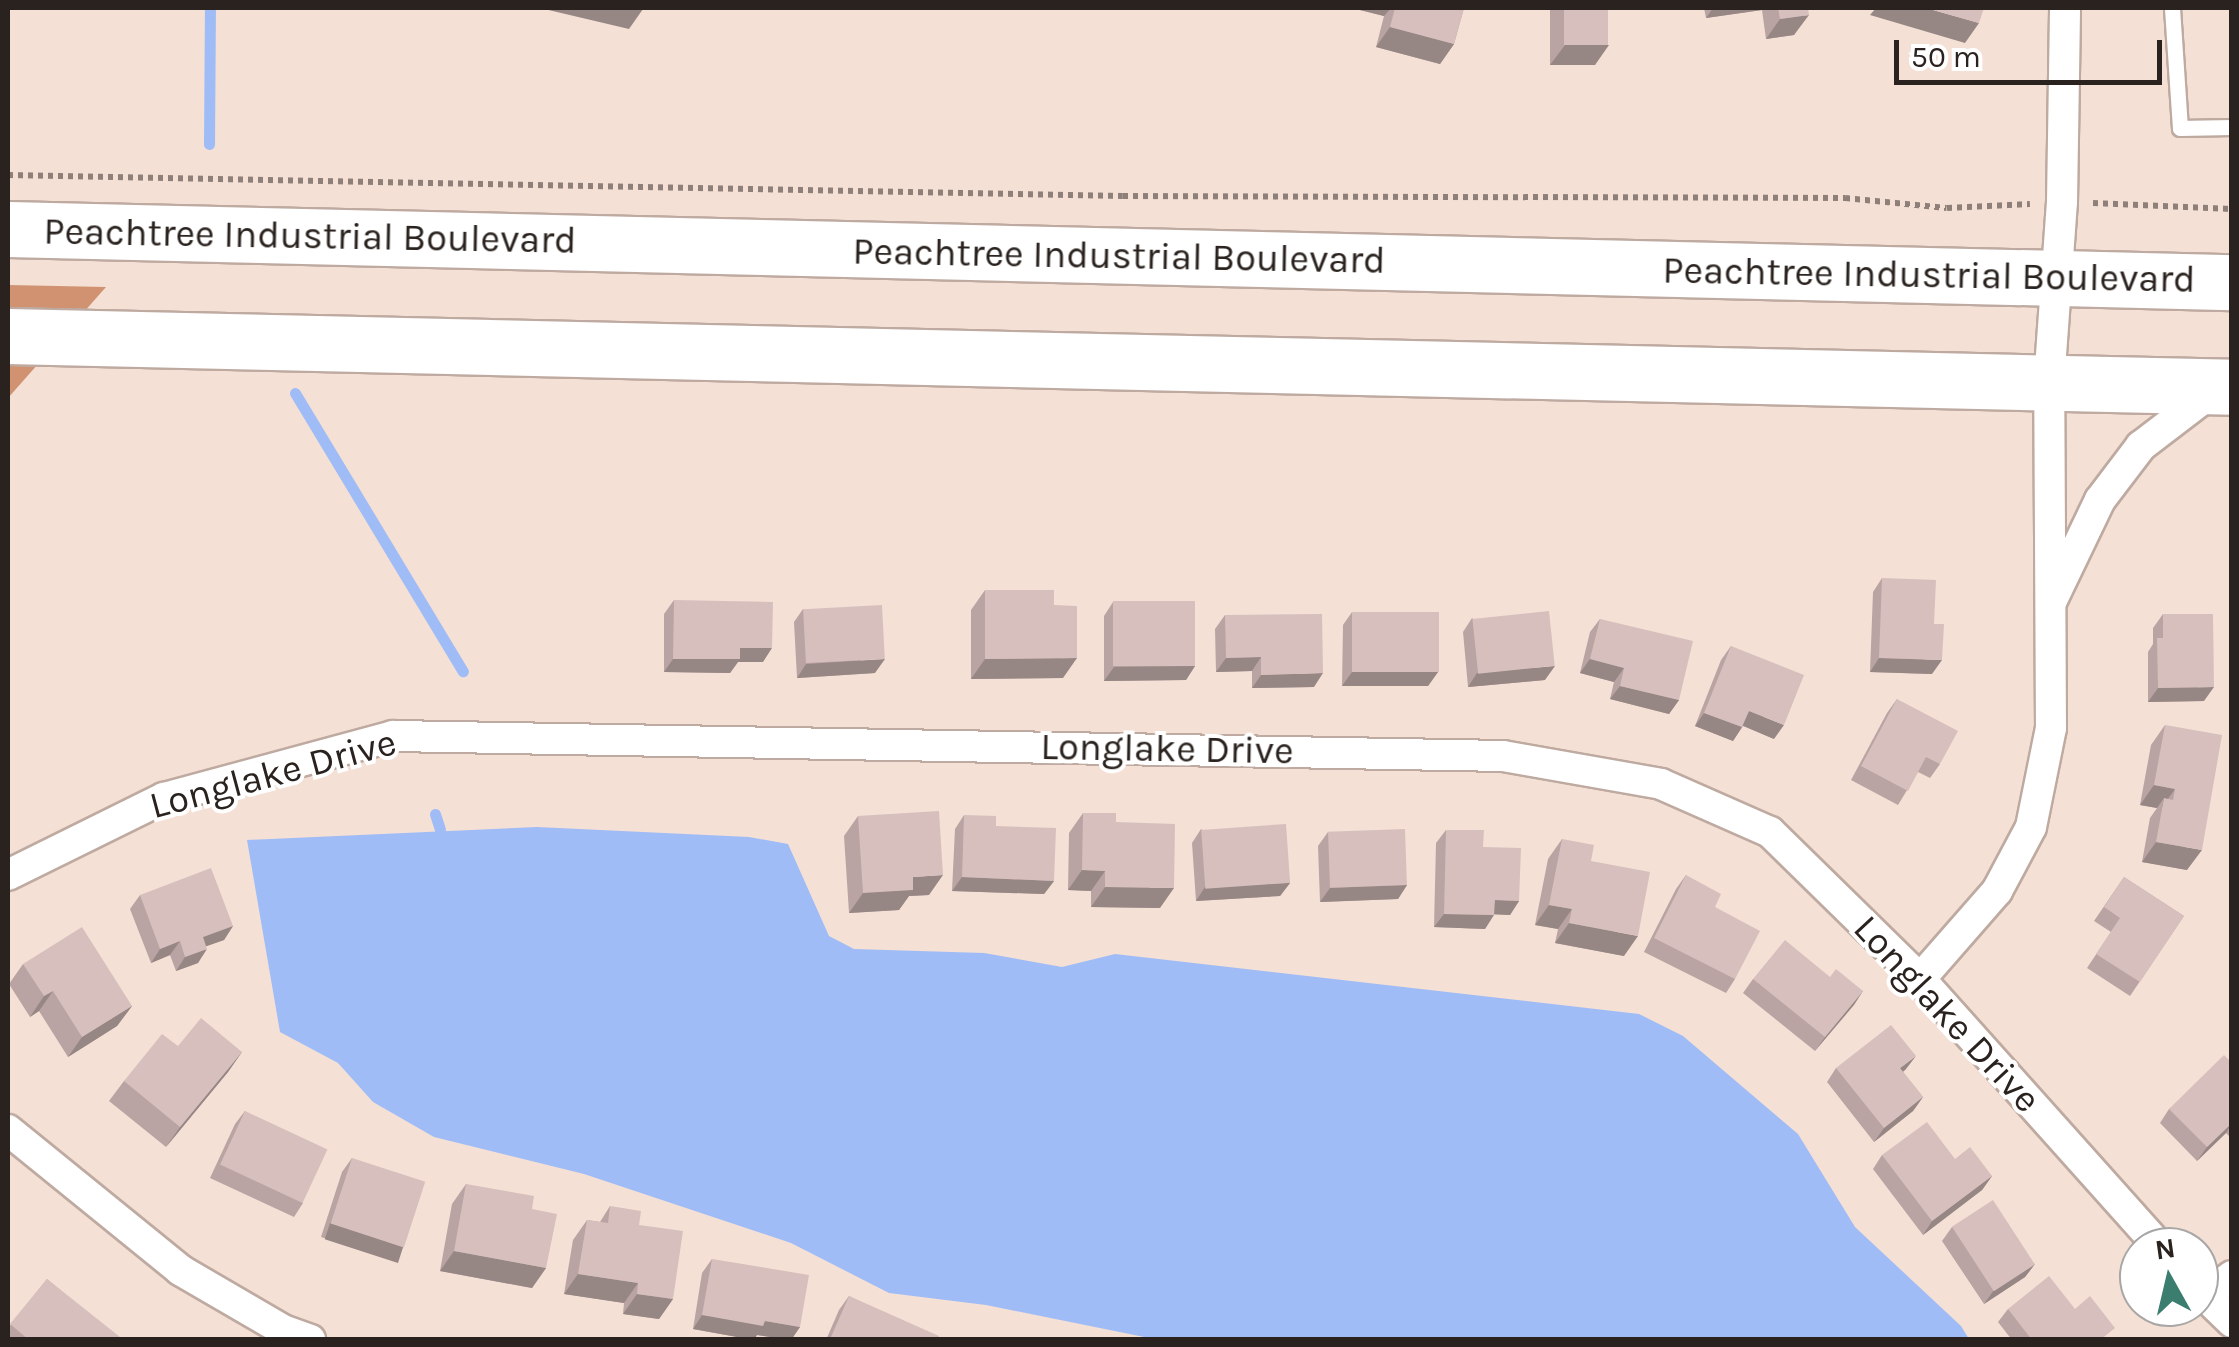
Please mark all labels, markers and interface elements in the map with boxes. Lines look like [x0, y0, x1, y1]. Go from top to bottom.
scale bar [1899, 20, 2166, 82]
text: 50 m [1911, 39, 1981, 75]
street label: Peachtree Industrial Boulevard [43, 209, 577, 263]
street label: Peachtree Industrial Boulevard [852, 229, 1386, 283]
street label: Peachtree Industrial Boulevard [1662, 248, 2196, 302]
street label: Longlake Drive [145, 719, 401, 829]
street label: Longlake Drive [1040, 724, 1294, 774]
street label: Longlake Drive [1844, 906, 2050, 1122]
north arrow [2119, 1227, 2219, 1327]
text: N [2153, 1231, 2177, 1267]

